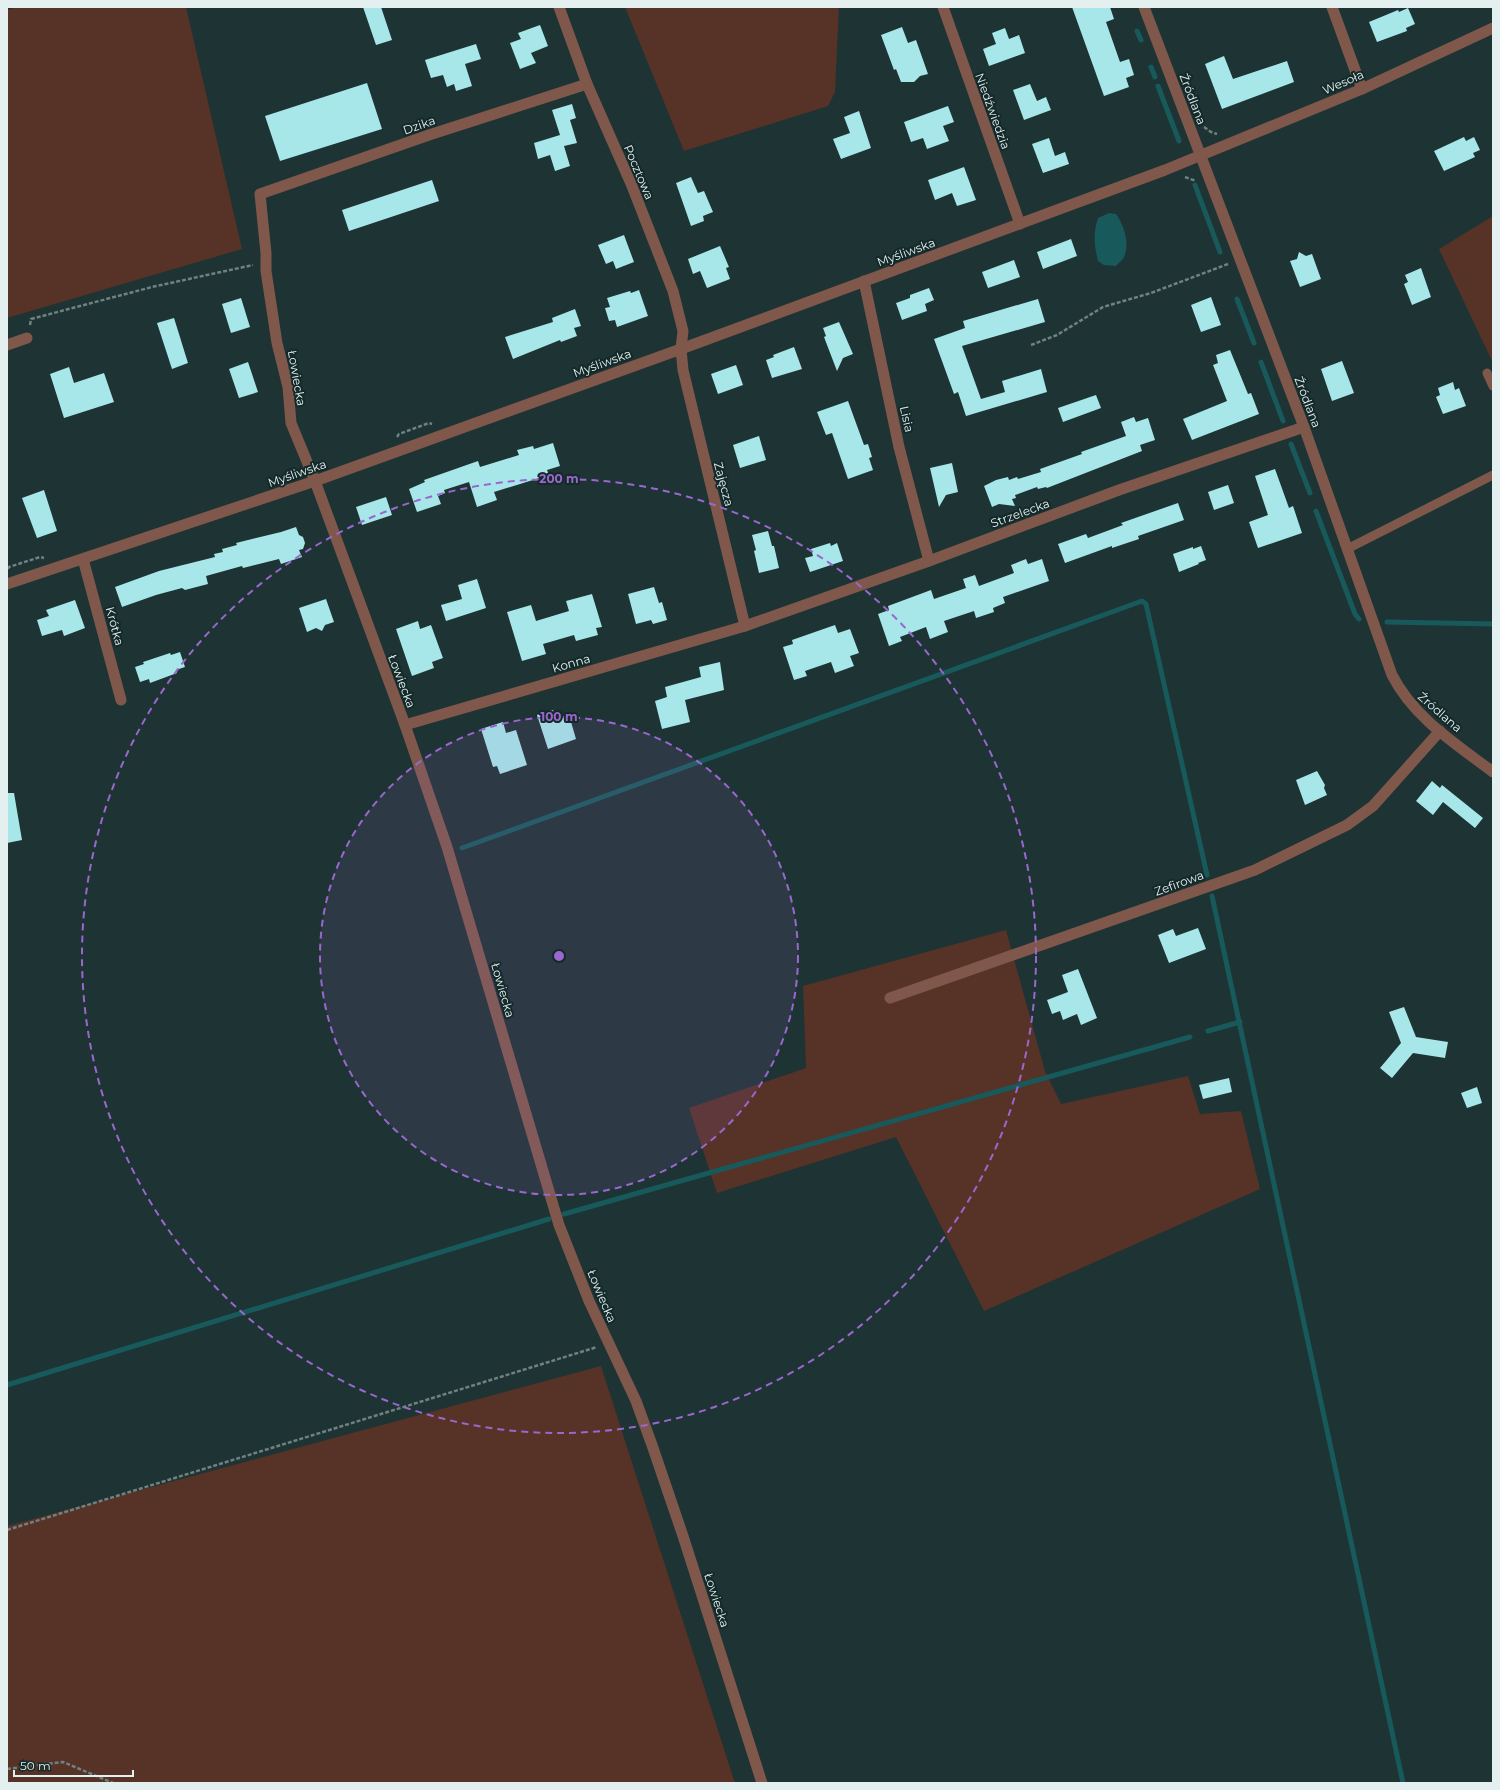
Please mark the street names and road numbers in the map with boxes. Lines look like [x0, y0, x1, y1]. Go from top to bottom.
street label: Wesoła [1320, 67, 1366, 97]
street label: Niedźwiedzia [972, 71, 1014, 151]
street label: Źródlana [1176, 71, 1210, 127]
street label: Dzika [401, 112, 437, 138]
street label: Pocztowa [621, 142, 657, 202]
street label: Myśliwska [875, 235, 937, 269]
street label: Myśliwska [571, 346, 633, 380]
street label: Łowiecka [285, 349, 309, 407]
street label: Źródlana [1291, 374, 1325, 430]
street label: Lisia [897, 404, 917, 434]
street label: Myśliwska [266, 456, 328, 490]
street label: Zajęcza [711, 460, 737, 508]
street label: Strzelecka [988, 495, 1052, 531]
street label: Krótka [103, 605, 127, 647]
street label: Konna [550, 650, 592, 676]
street label: Łowiecka [385, 652, 419, 710]
street label: Źródlana [1415, 689, 1465, 735]
street label: Zefirowa [1152, 867, 1206, 899]
street label: Łowiecka [488, 961, 518, 1019]
street label: Łowiecka [584, 1267, 620, 1325]
street label: Łowiecka [701, 1571, 733, 1629]

